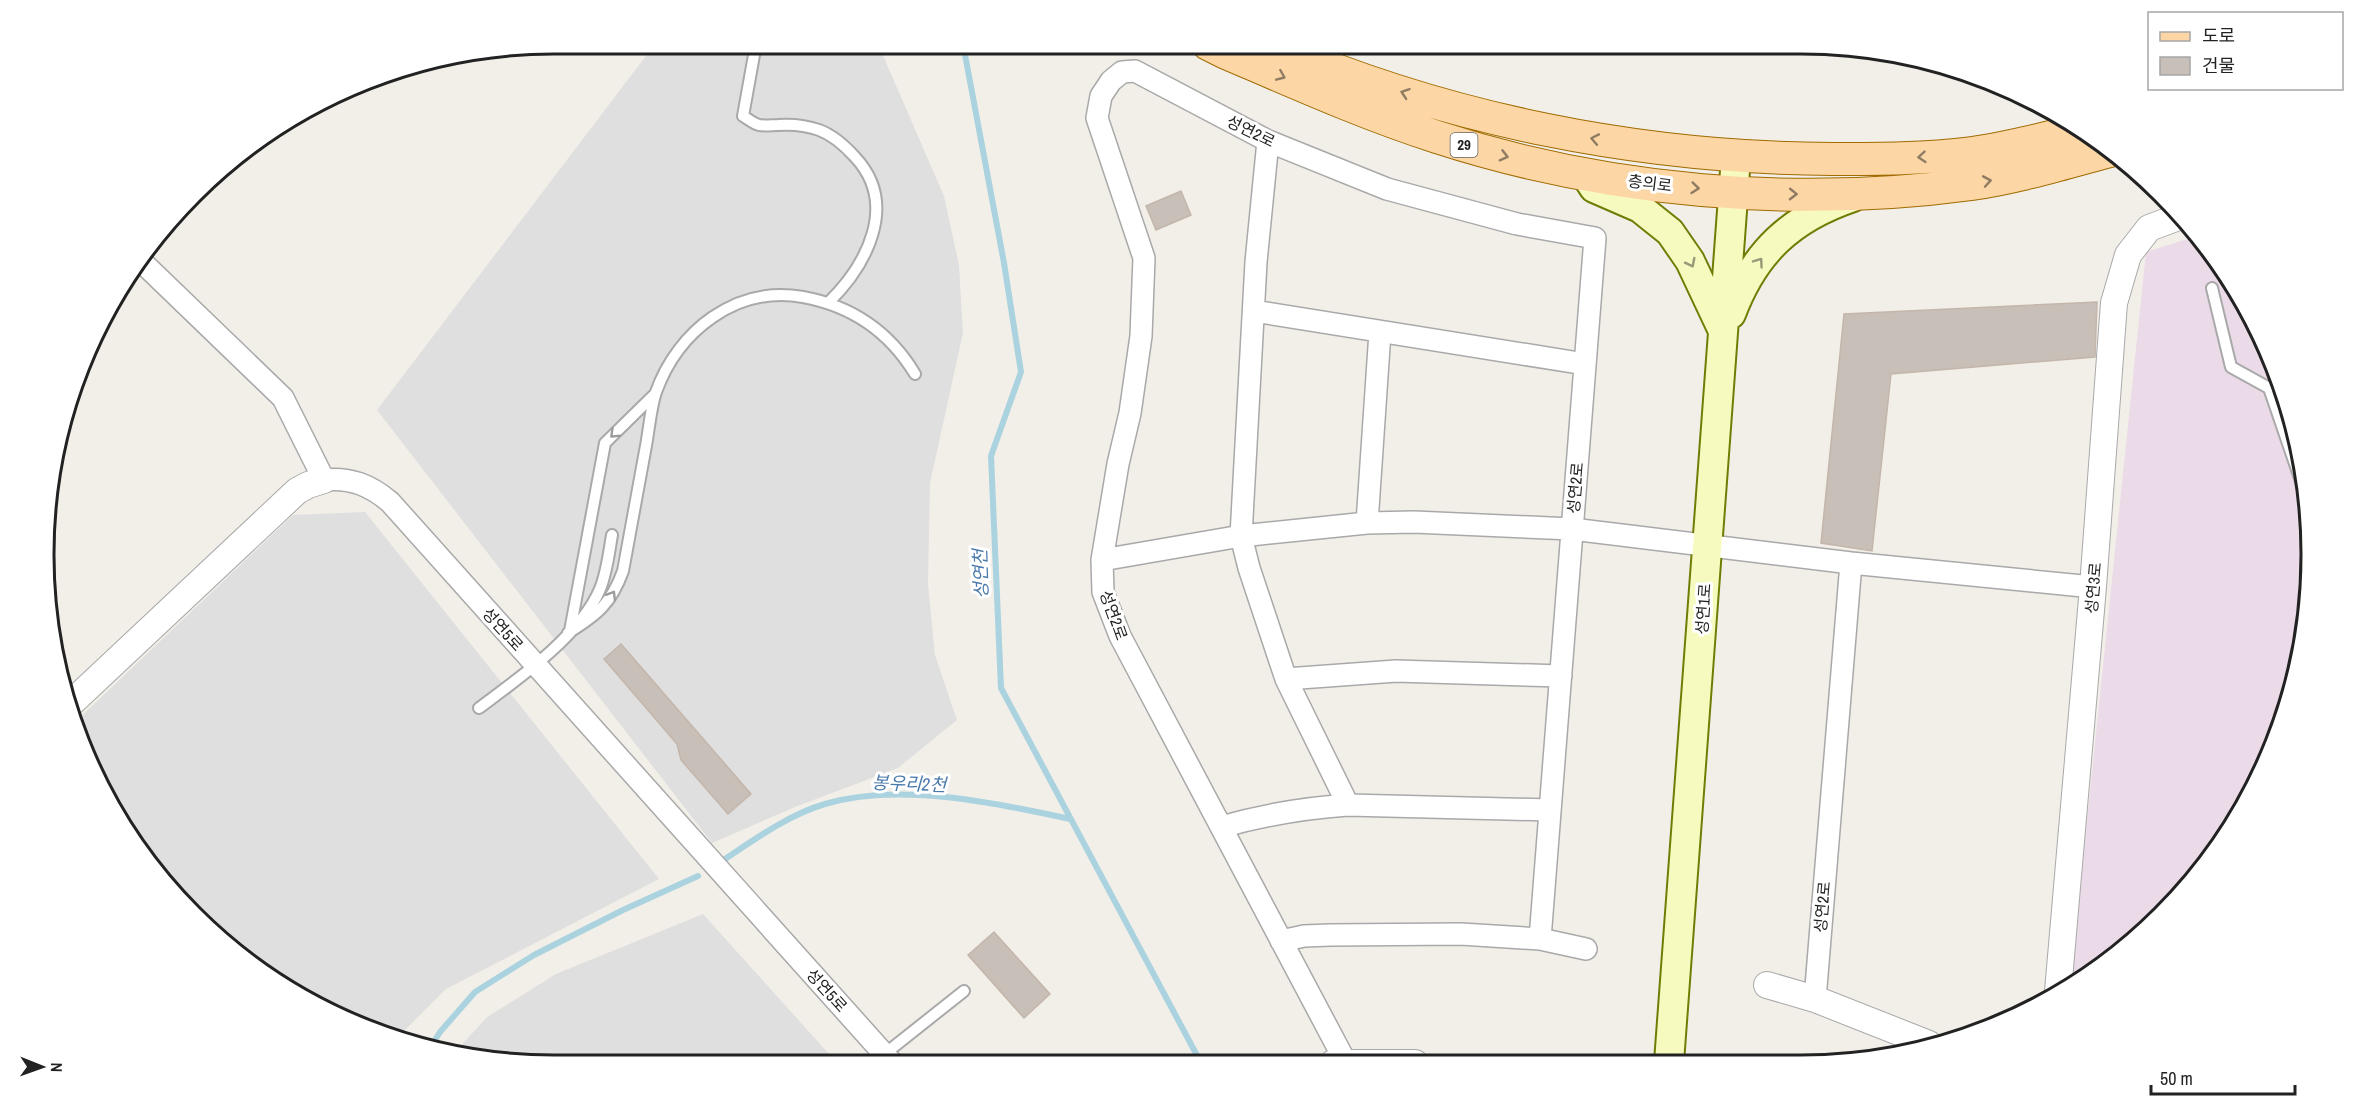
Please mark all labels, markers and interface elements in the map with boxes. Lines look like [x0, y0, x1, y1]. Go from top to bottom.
legend [2148, 12, 2343, 90]
text: 도로 [2202, 23, 2235, 48]
text: 건물 [2202, 53, 2235, 78]
one-way arrow [1274, 69, 1285, 81]
one-way arrow [1400, 88, 1411, 101]
street label: 성연2로 [1223, 110, 1279, 152]
road number: 29 [1450, 133, 1478, 157]
one-way arrow [1590, 133, 1600, 146]
one-way arrow [1498, 148, 1508, 161]
one-way arrow [1918, 150, 1927, 163]
street label: 충의로 [1627, 169, 1674, 197]
one-way arrow [1982, 175, 1992, 188]
one-way arrow [1691, 181, 1700, 194]
one-way arrow [1789, 188, 1798, 200]
one-way arrow [1683, 257, 1695, 268]
one-way arrow [1752, 257, 1763, 268]
one-way arrow [610, 427, 621, 438]
street label: 성연2로 [1562, 461, 1588, 515]
water label: 성연천 [967, 546, 994, 599]
street label: 성연3로 [2080, 561, 2106, 615]
street label: 성연1로 [1690, 582, 1716, 635]
street label: 성연2로 [1095, 587, 1133, 643]
one-way arrow [605, 591, 616, 601]
street label: 성연5로 [478, 603, 529, 656]
water label: 봉우리2천 [871, 770, 949, 797]
street label: 성연2로 [1809, 880, 1835, 934]
street label: 성연5로 [802, 964, 853, 1017]
north arrow [12, 1037, 72, 1097]
scale bar [2151, 1058, 2295, 1096]
text: N [46, 1062, 68, 1072]
text: 50 m [2160, 1066, 2193, 1091]

